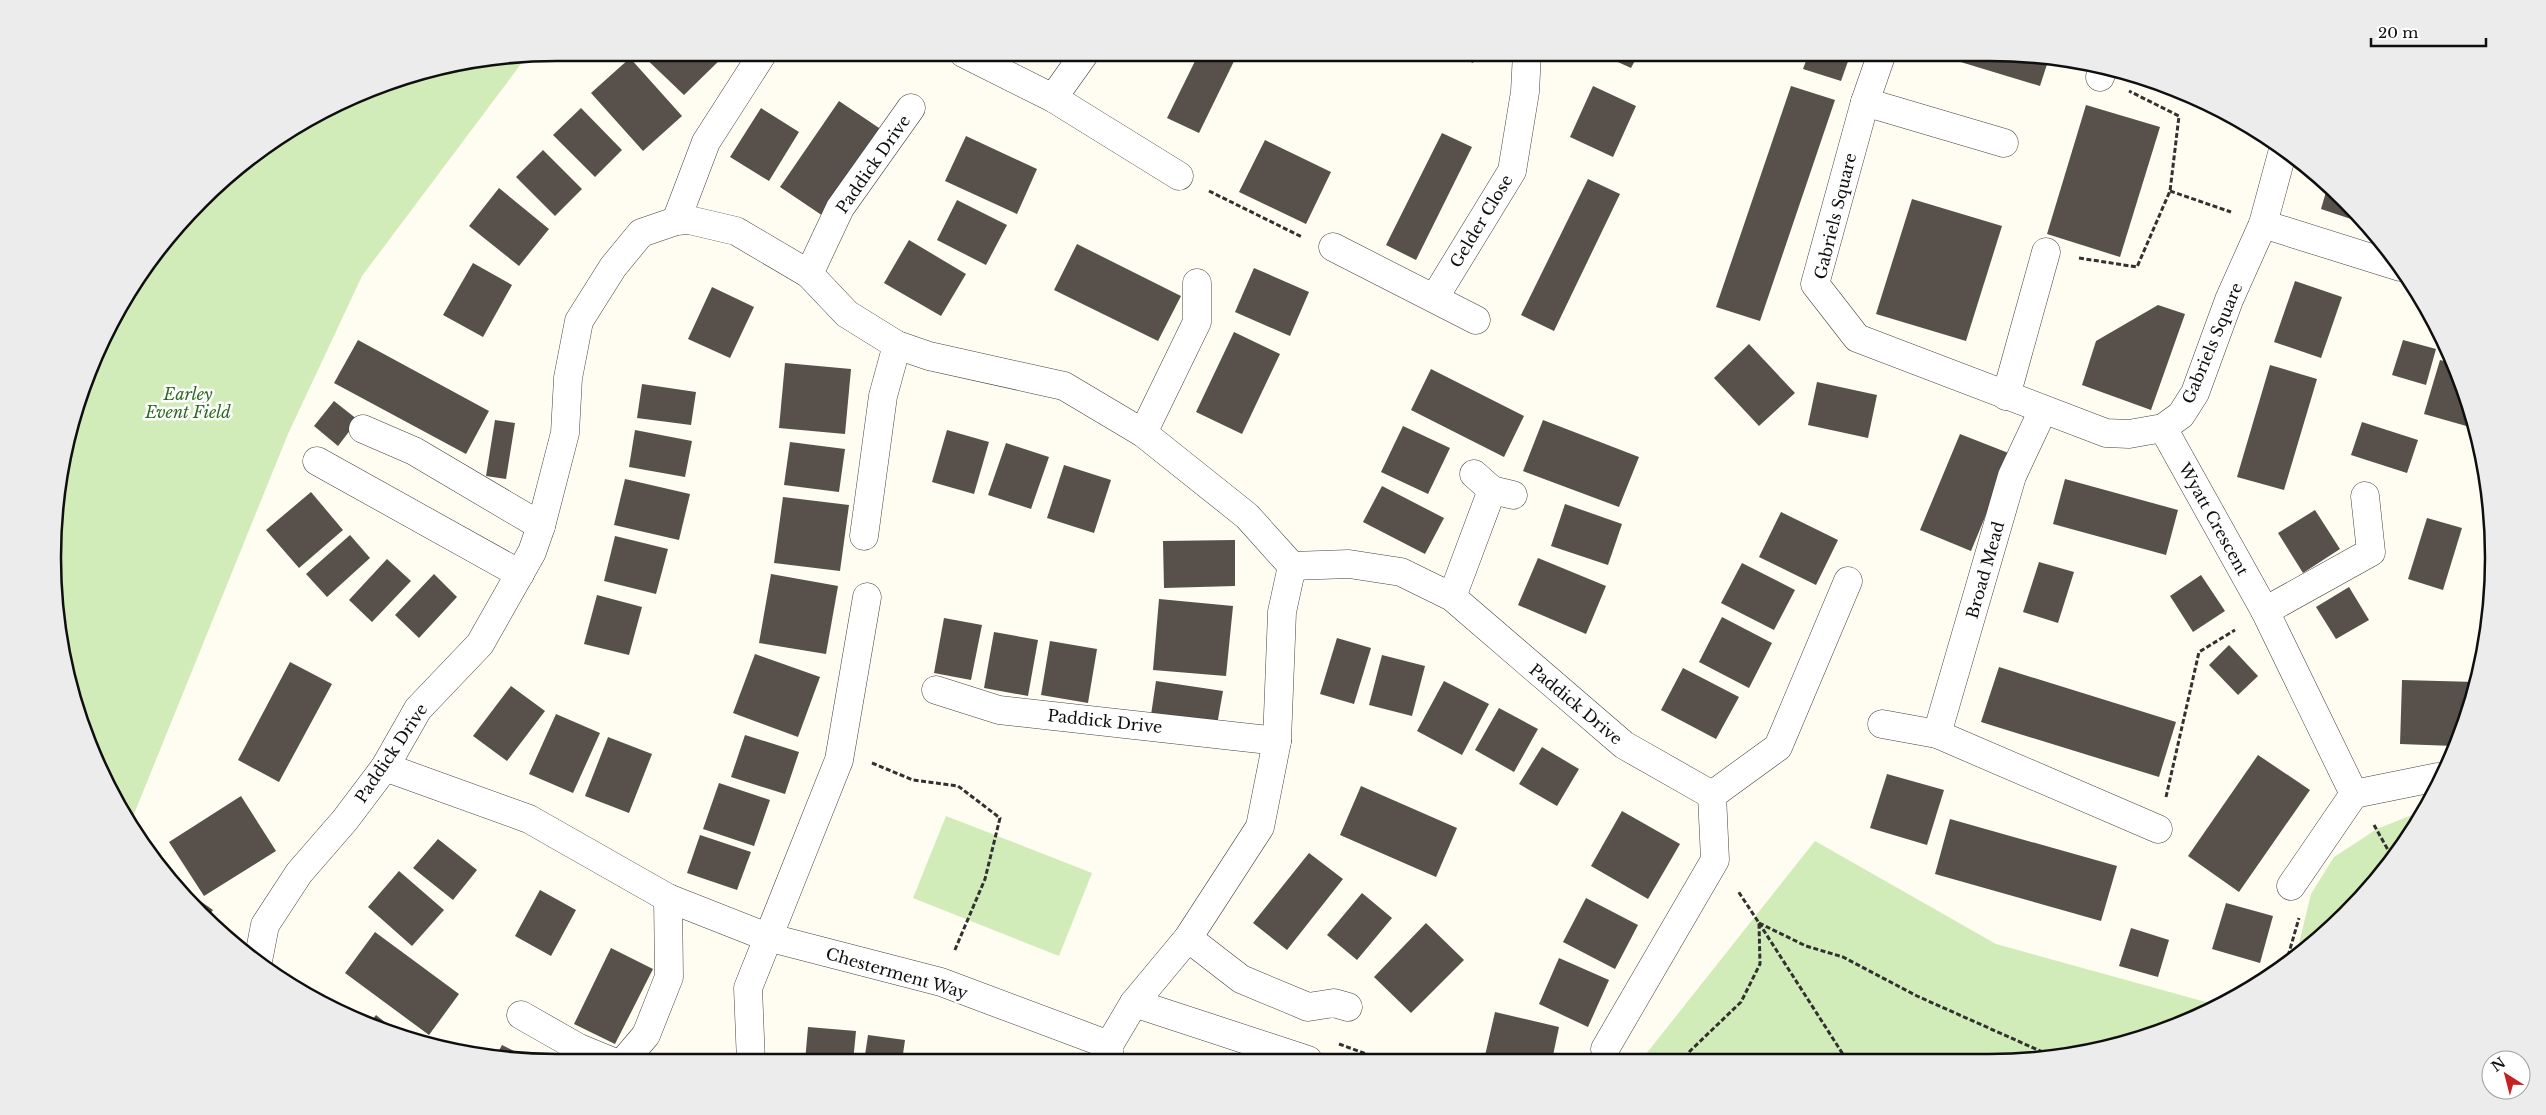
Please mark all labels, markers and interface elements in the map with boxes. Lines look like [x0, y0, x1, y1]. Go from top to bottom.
scale bar [2371, 15, 2486, 47]
text: 20 m [2378, 23, 2418, 42]
street label: Paddick Drive [832, 111, 914, 217]
street label: Gabriels Square [1810, 151, 1860, 281]
street label: Gelder Close [1445, 171, 1517, 271]
street label: Gabriels Square [2177, 279, 2247, 407]
park label: Earley Event Field [144, 384, 231, 422]
street label: Wyatt Crescent [2174, 458, 2253, 579]
street label: Broad Mead [1962, 519, 2008, 621]
street label: Paddick Drive [1525, 659, 1627, 749]
street label: Paddick Drive [350, 700, 432, 806]
street label: Paddick Drive [1047, 705, 1163, 737]
street label: Chesterment Way [824, 943, 971, 1003]
north arrow [2481, 1050, 2531, 1100]
text: N [2488, 1053, 2509, 1076]

